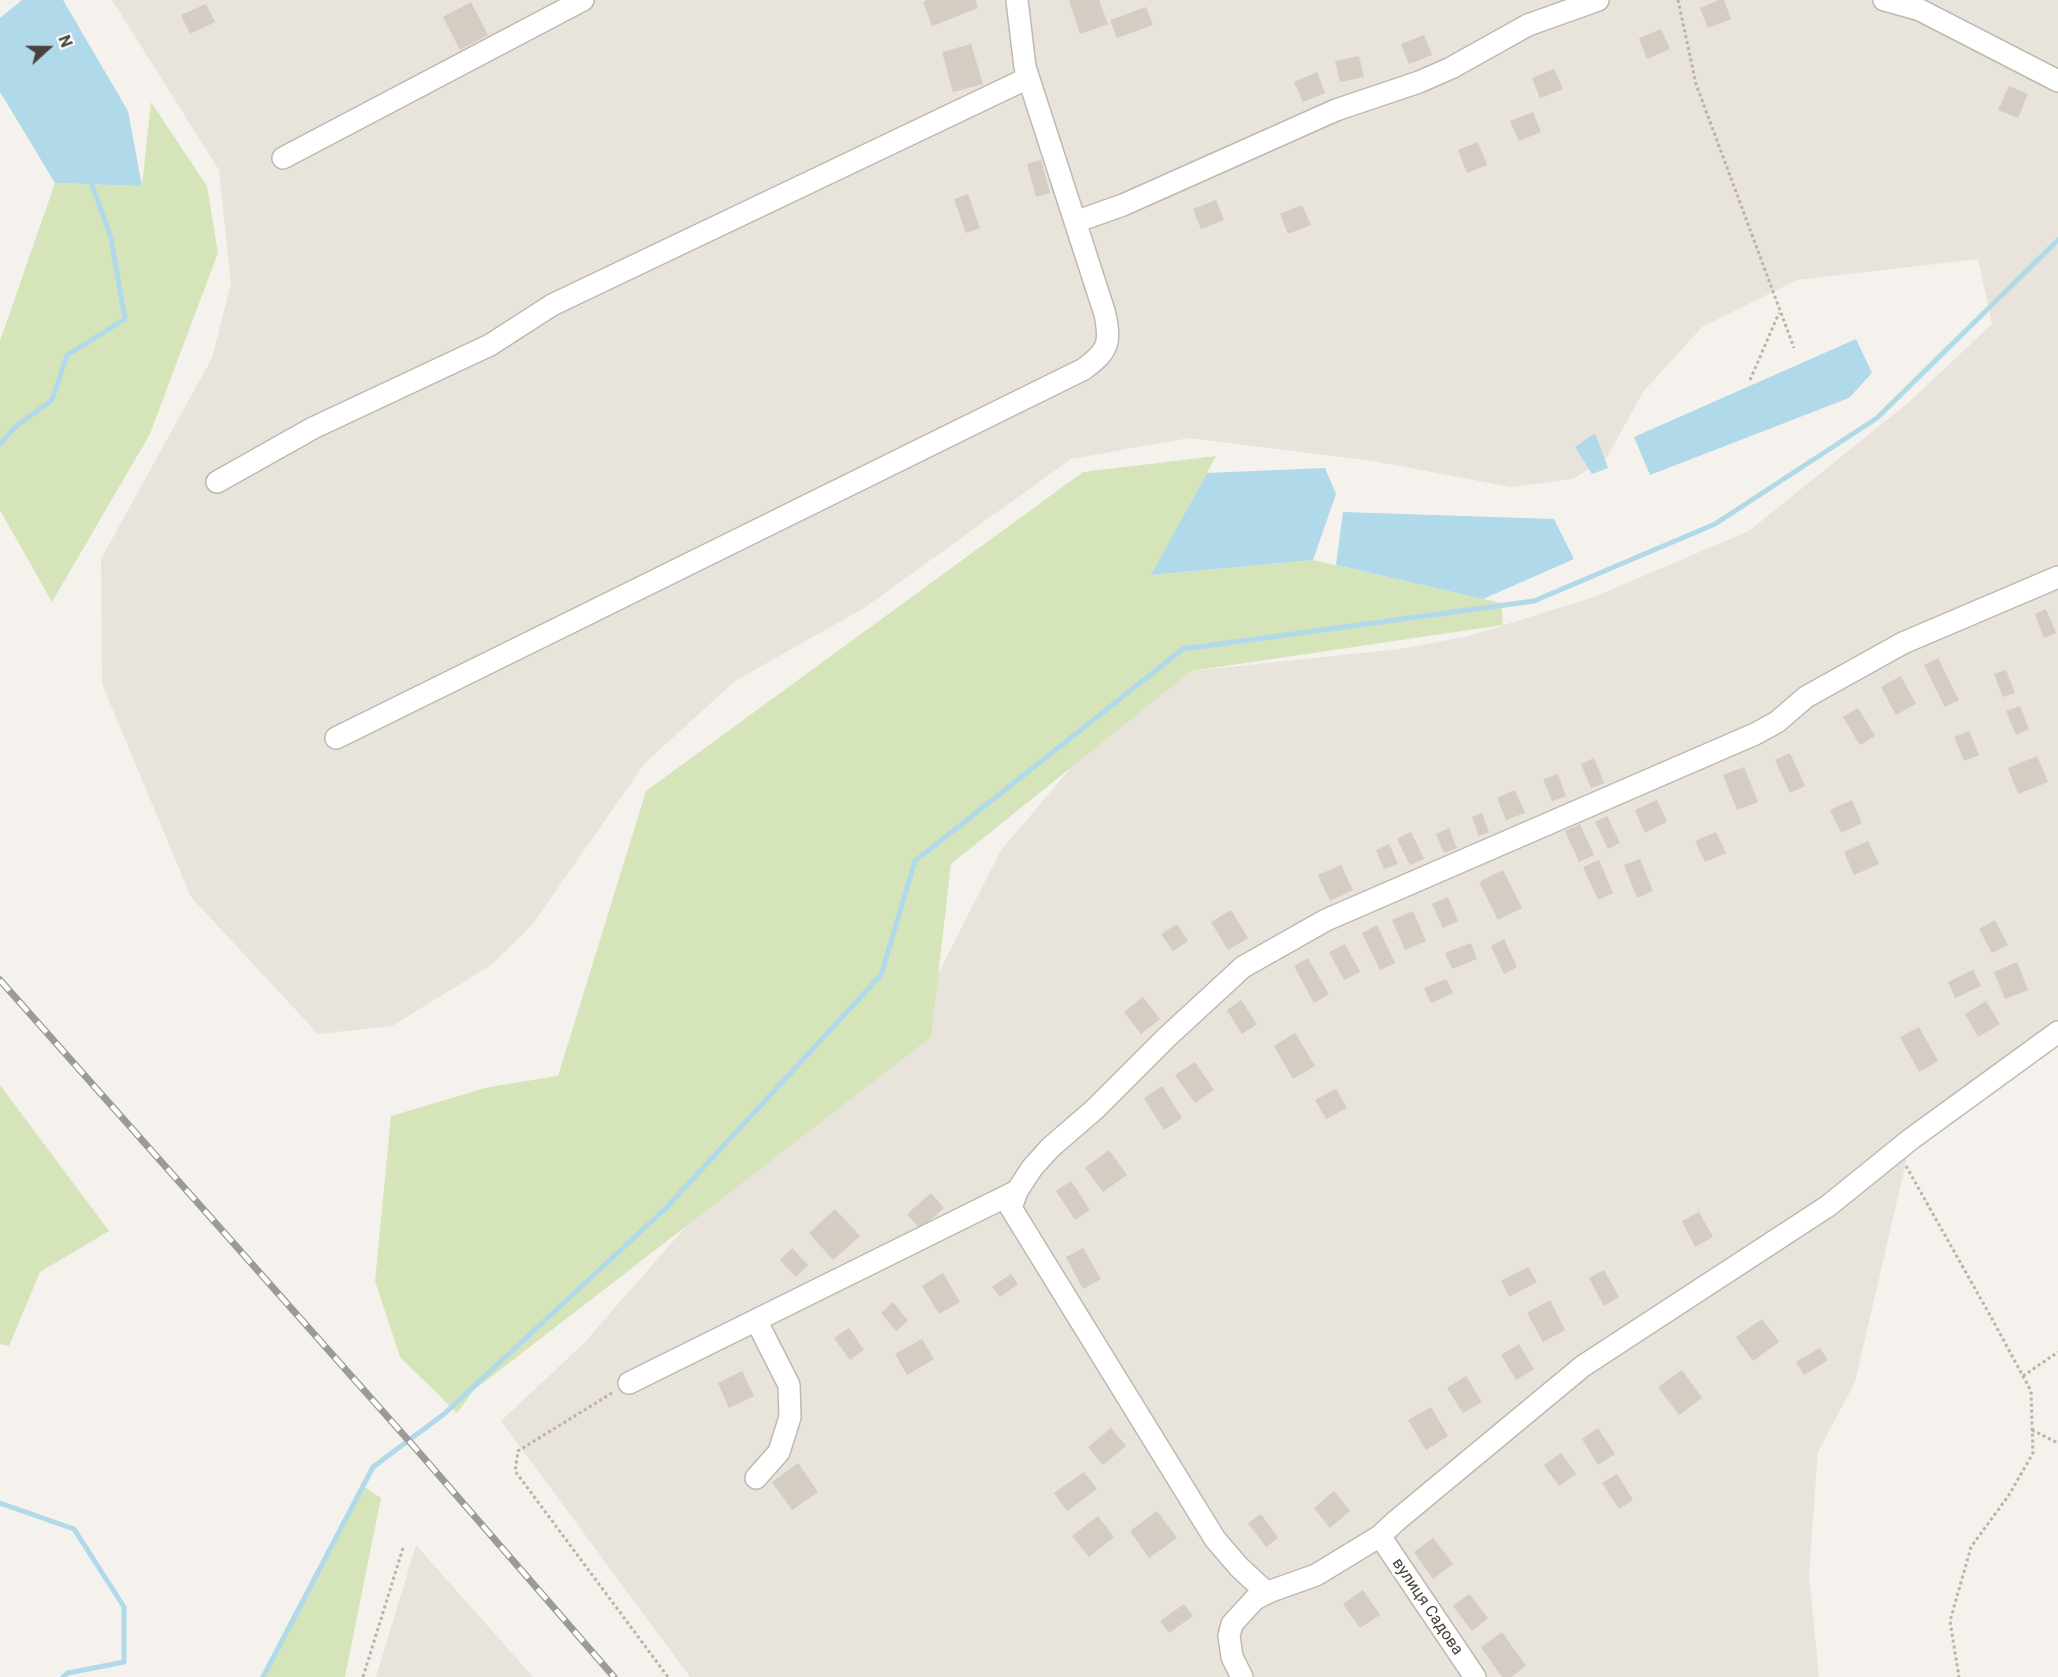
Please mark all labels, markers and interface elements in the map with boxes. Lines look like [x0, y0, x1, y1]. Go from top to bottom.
north arrow [18, 18, 78, 78]
text: N [54, 33, 76, 50]
street label: вулиця Садова [1387, 1555, 1467, 1659]

